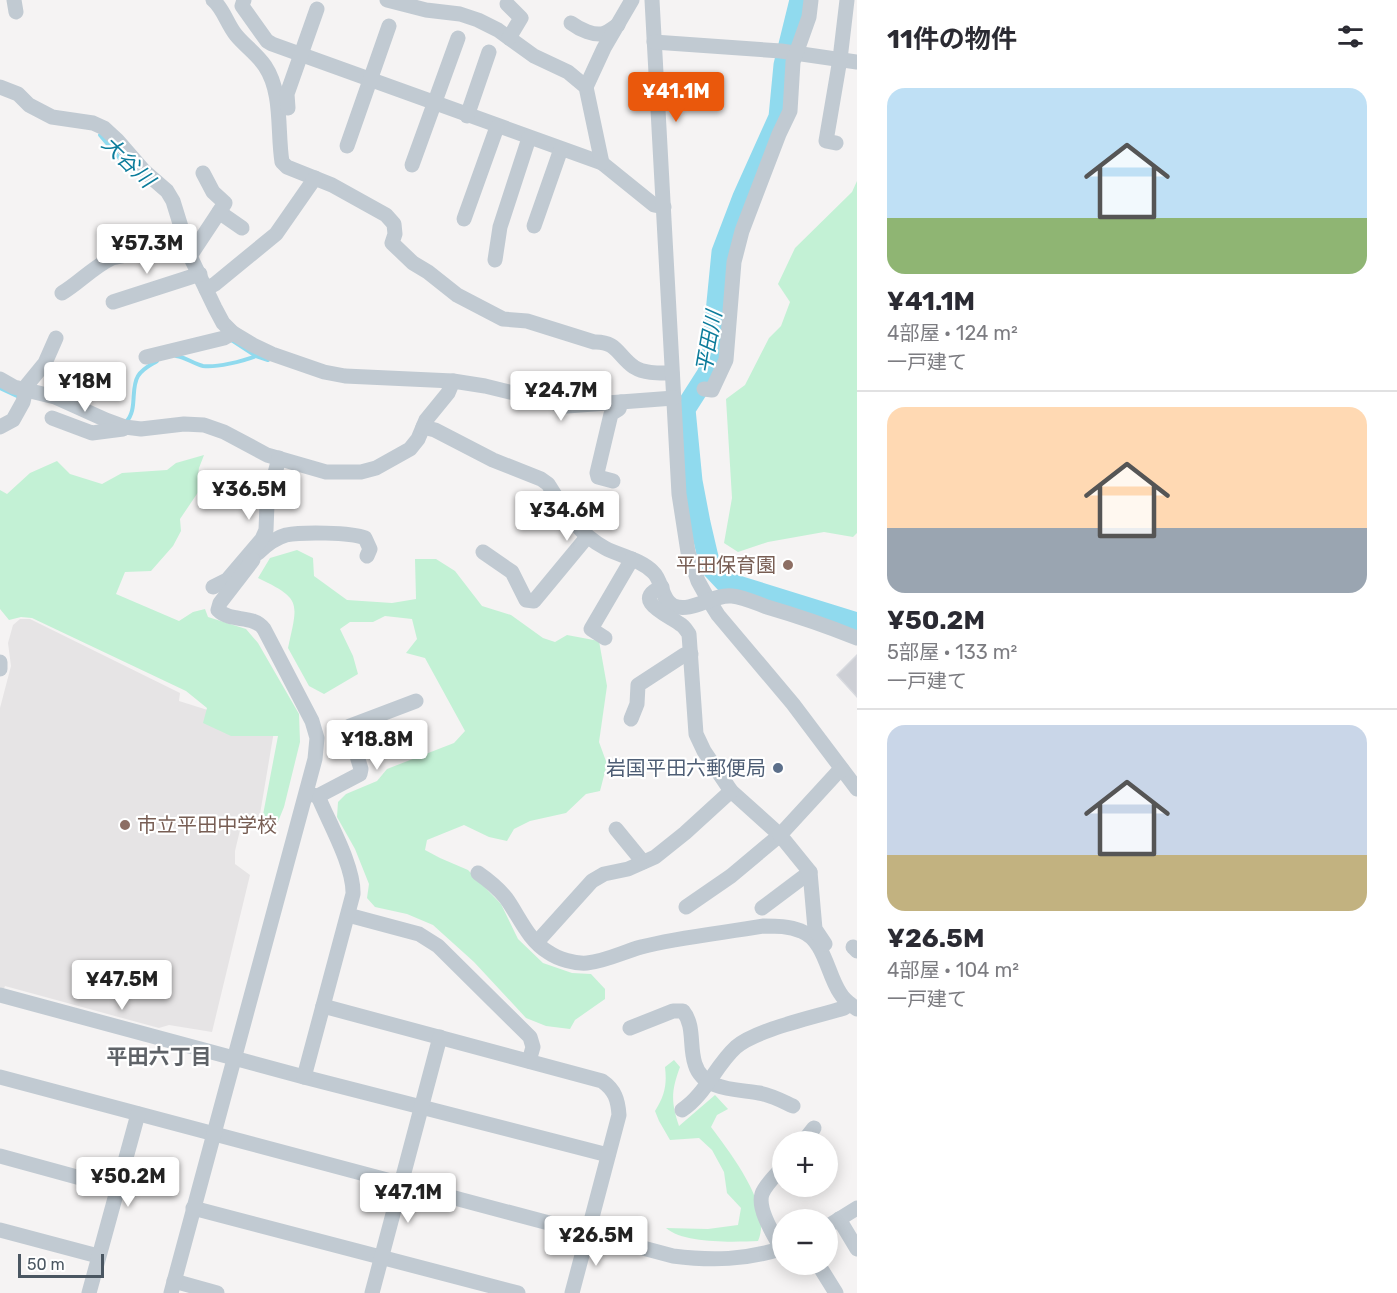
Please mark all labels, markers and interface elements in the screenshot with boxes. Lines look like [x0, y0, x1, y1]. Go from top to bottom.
icon: filters [1334, 20, 1367, 53]
text: 11件の物件 [887, 24, 1017, 55]
pin: ¥41.1M [627, 72, 725, 123]
text: ¥41.1M [642, 79, 710, 103]
icon: home [1073, 127, 1181, 235]
water label: 大谷川 [97, 131, 161, 194]
pin: ¥57.3M [98, 224, 196, 275]
text: ¥57.3M [111, 231, 183, 255]
text: ¥41.1M [887, 286, 975, 317]
water label: 平田川 [691, 307, 727, 375]
text: 4部屋 · 124 m² [887, 321, 1018, 345]
text: 一戸建て [887, 350, 967, 374]
pin: ¥18M [49, 362, 121, 413]
text: ¥18M [58, 369, 112, 393]
pin: ¥24.7M [512, 371, 610, 422]
text: ¥24.7M [524, 378, 598, 402]
icon: home [1073, 446, 1181, 554]
pin: ¥36.5M [200, 470, 298, 521]
text: ¥36.5M [211, 477, 287, 501]
pin: ¥34.6M [518, 491, 616, 542]
text: ¥34.6M [529, 498, 605, 522]
place label: 平田保育園 [676, 553, 776, 577]
marker: 平田保育園 [781, 558, 795, 572]
text: ¥50.2M [887, 605, 985, 636]
text: 5部屋 · 133 m² [887, 640, 1017, 664]
text: 一戸建て [887, 669, 967, 693]
pin: ¥18.8M [328, 720, 426, 771]
text: ¥18.8M [341, 727, 413, 751]
place label: 岩国平田六郵便局 [606, 756, 766, 780]
marker: 岩国平田六郵便局 [771, 761, 785, 775]
icon: home [1073, 764, 1181, 872]
place label: 市立平田中学校 [137, 813, 277, 837]
marker: 市立平田中学校 [118, 818, 132, 832]
text: ¥26.5M [887, 923, 984, 954]
text: 4部屋 · 104 m² [887, 958, 1019, 982]
pin: ¥47.5M [73, 960, 171, 1011]
text: ¥47.5M [86, 967, 158, 991]
text: 一戸建て [887, 987, 967, 1011]
district label: 平田六丁目 [107, 1044, 212, 1069]
map controls [772, 1131, 838, 1275]
button: + [772, 1131, 838, 1197]
pin: ¥50.2M [79, 1157, 177, 1208]
text: ¥50.2M [90, 1164, 166, 1188]
pin: ¥47.1M [359, 1173, 457, 1224]
text: ¥47.1M [374, 1180, 442, 1204]
button: − [772, 1209, 838, 1275]
pin: ¥26.5M [547, 1216, 645, 1267]
text: ¥26.5M [559, 1223, 633, 1247]
scale bar [18, 1251, 104, 1278]
text: 50 m [27, 1255, 65, 1274]

